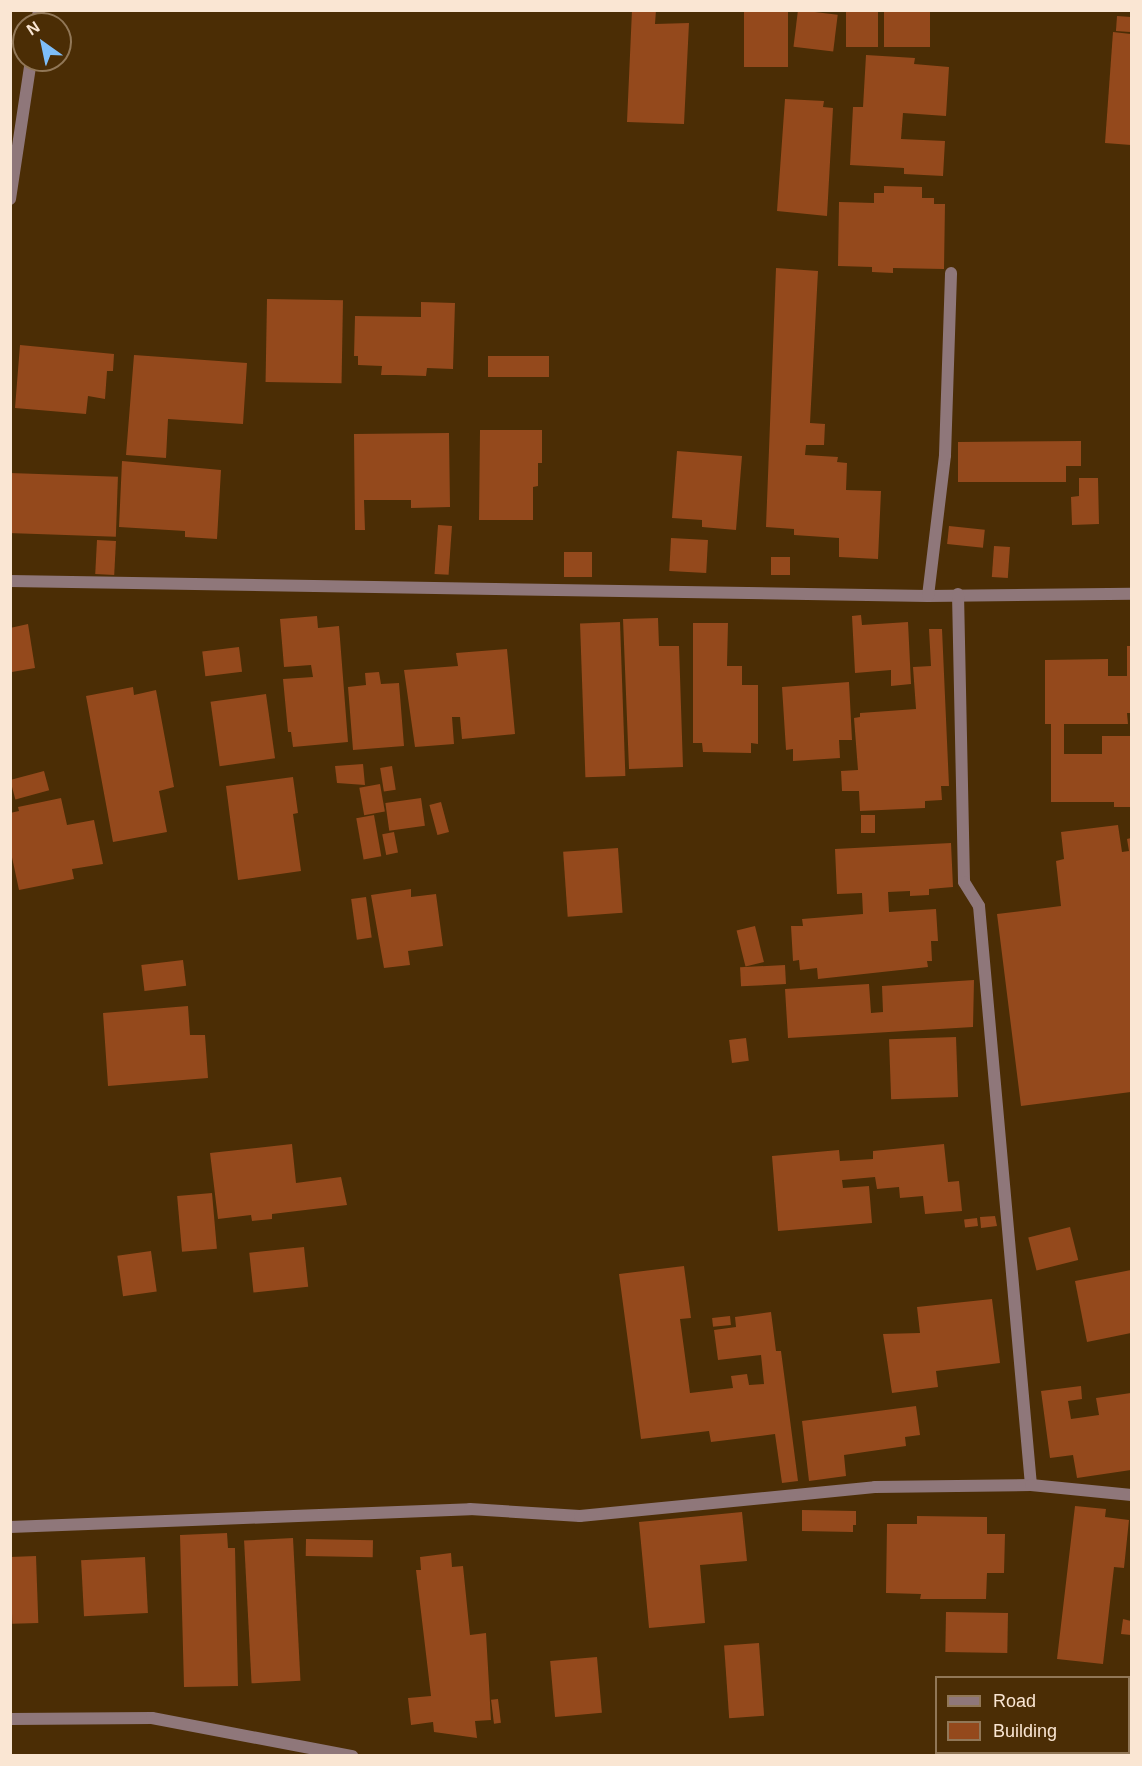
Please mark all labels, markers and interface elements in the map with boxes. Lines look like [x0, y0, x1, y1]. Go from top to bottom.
north arrow [12, 12, 72, 72]
text: N [24, 18, 42, 38]
legend [935, 1676, 1130, 1754]
text: Road [993, 1691, 1036, 1711]
text: Building [993, 1721, 1057, 1741]

